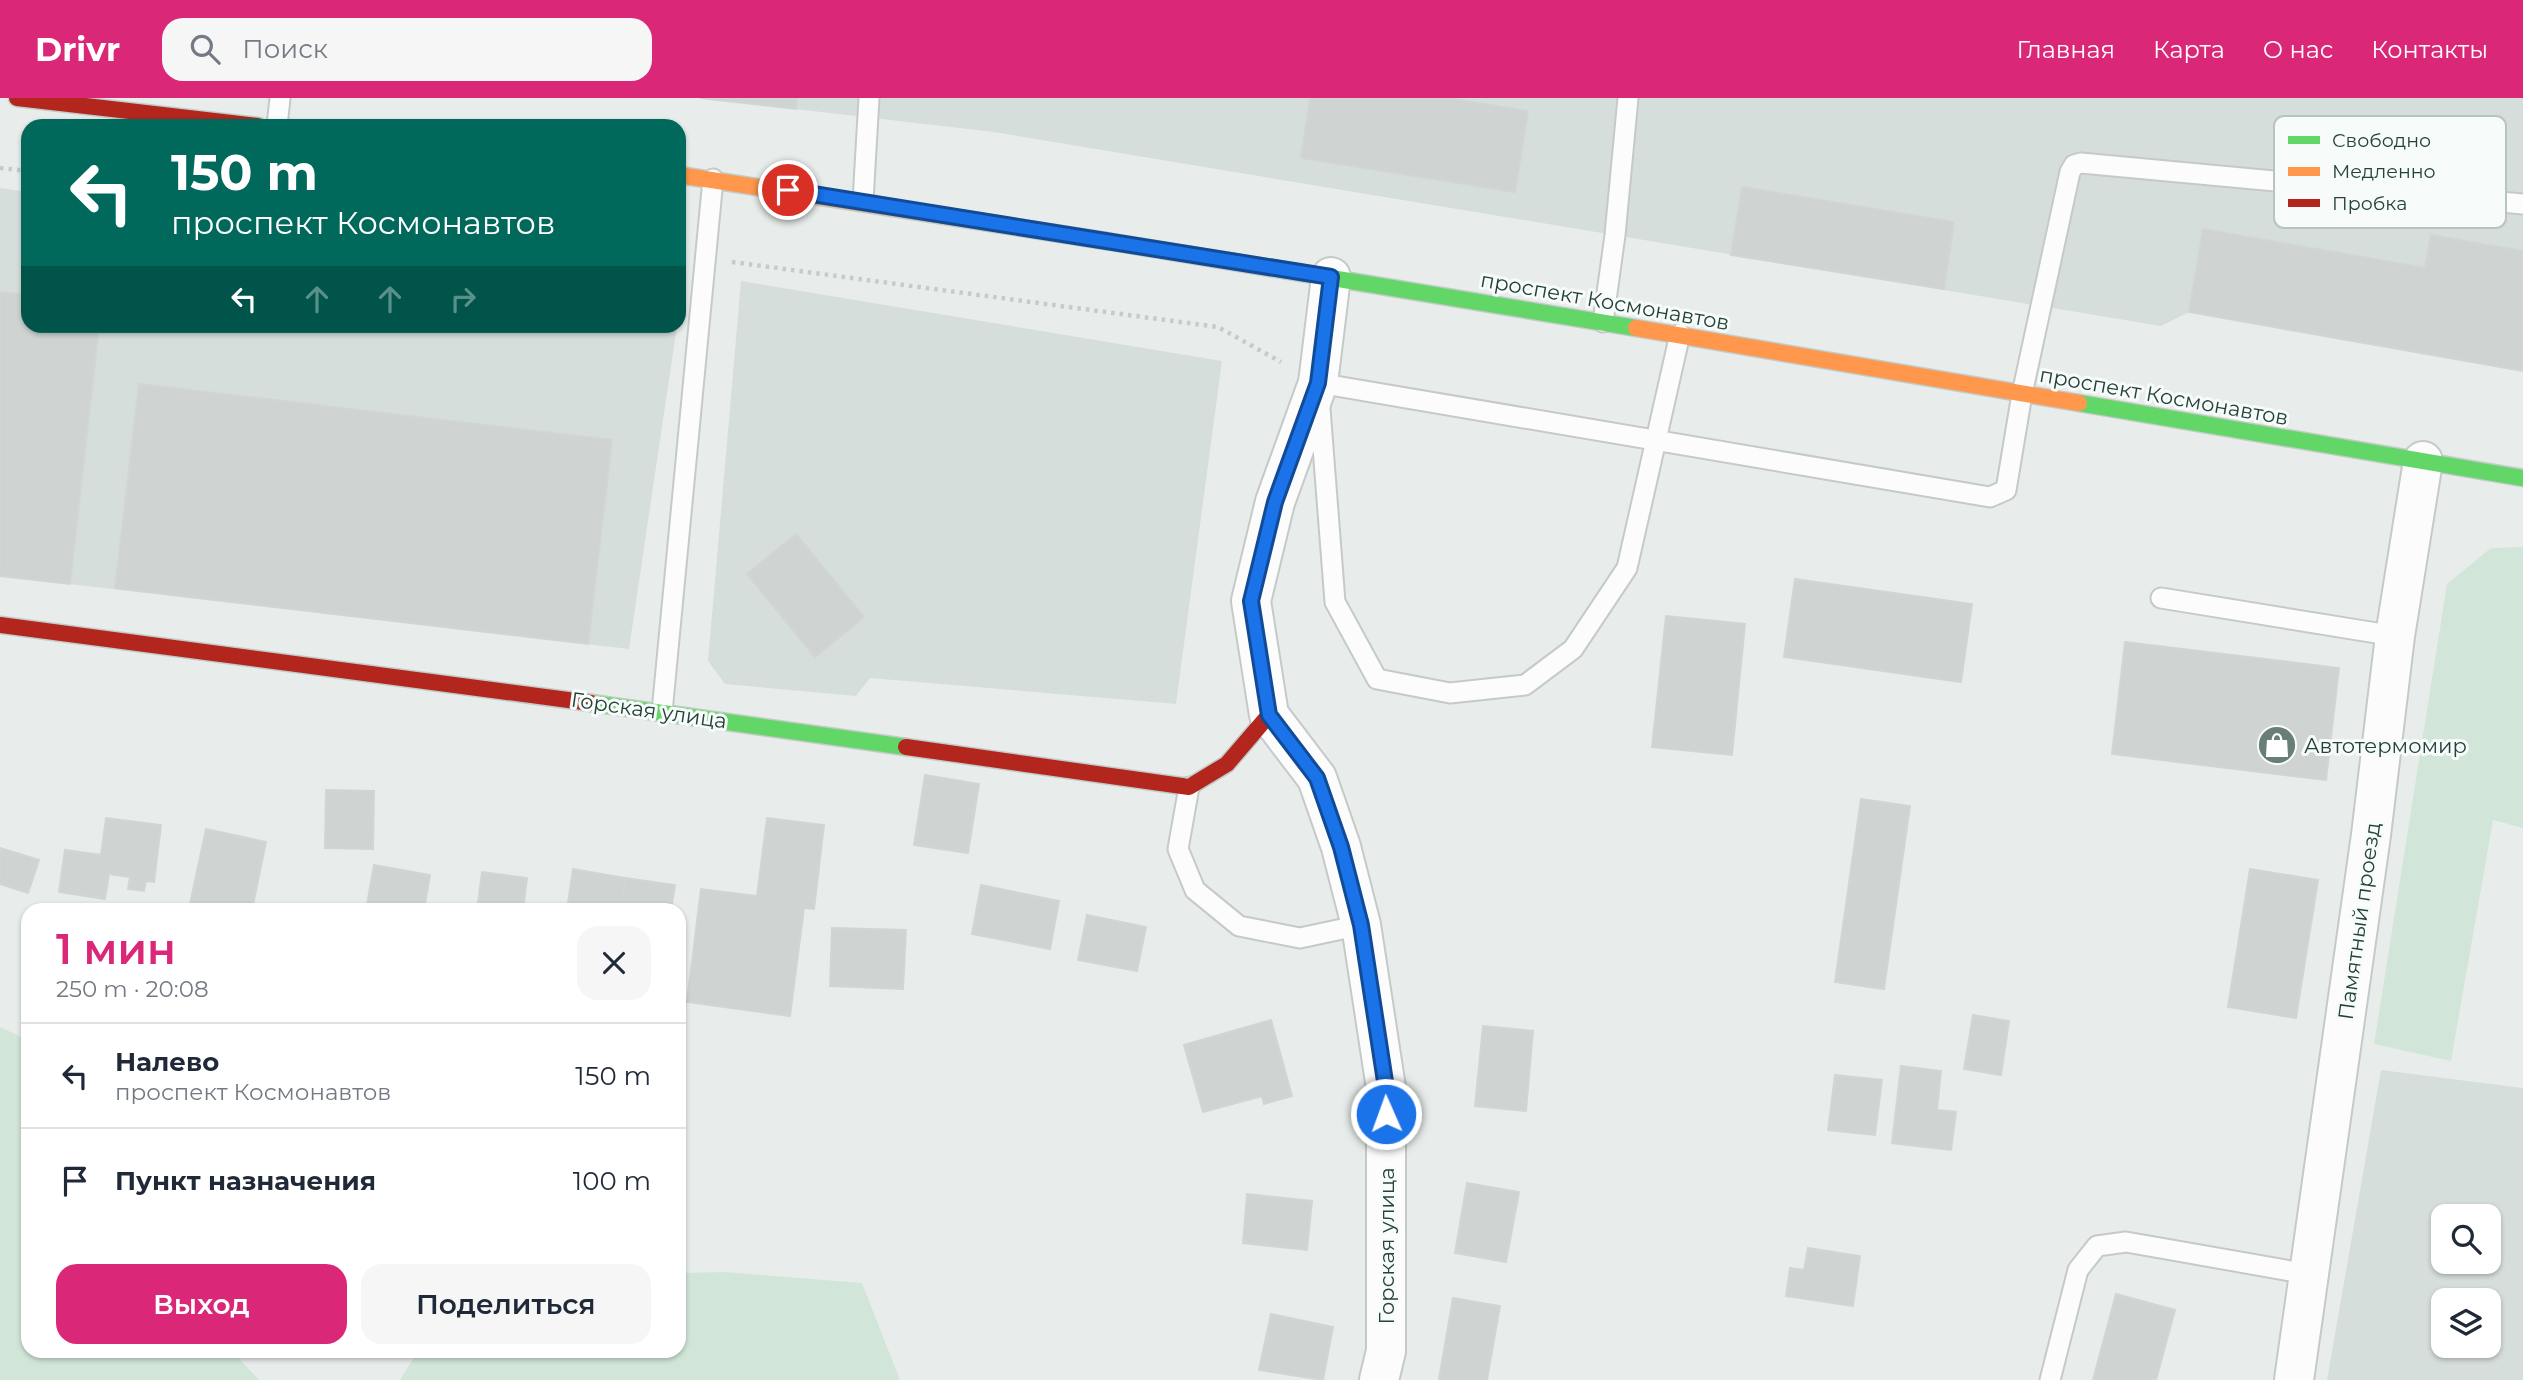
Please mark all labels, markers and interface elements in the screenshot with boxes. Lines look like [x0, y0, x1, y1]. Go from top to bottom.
search box [162, 18, 652, 81]
text: Drivr [35, 29, 120, 69]
icon: search [186, 30, 224, 68]
text: Поиск [242, 33, 328, 65]
text: Главная [2017, 35, 2115, 64]
text: Карта [2153, 35, 2225, 64]
text: О нас [2263, 35, 2333, 64]
text: Контакты [2371, 35, 2488, 64]
legend [2274, 116, 2506, 228]
text: Свободно [2332, 129, 2431, 152]
text: 150 m [171, 143, 318, 202]
icon: left [56, 147, 147, 238]
pin [758, 160, 818, 220]
text: Медленно [2332, 160, 2436, 183]
icon: arrive [769, 171, 807, 209]
text: Пробка [2332, 192, 2407, 215]
text: проспект Космонавтов [171, 203, 555, 242]
street label: проспект Космонавтов [1479, 267, 1731, 335]
icon: left [225, 280, 263, 318]
icon: ahead [298, 280, 336, 318]
icon: ahead [371, 280, 409, 318]
icon: right [444, 280, 482, 318]
street label: проспект Космонавтов [2038, 362, 2290, 430]
street label: Горская улица [569, 687, 729, 733]
shop icon: Автотермомир [2256, 724, 2298, 766]
place label: Автотермомир [2304, 733, 2467, 758]
street label: Памятный проезд [2333, 821, 2385, 1021]
text: 1 мин [56, 923, 176, 975]
button: close [577, 926, 651, 1000]
text: 250 m · 20:08 [56, 975, 209, 1003]
text: Налево [115, 1046, 219, 1078]
icon: left [56, 1057, 94, 1095]
text: 150 m [575, 1060, 651, 1092]
position arrow [1349, 1077, 1423, 1151]
text: проспект Космонавтов [115, 1078, 391, 1106]
icon: arrive [56, 1162, 94, 1200]
text: Пункт назначения [115, 1165, 376, 1197]
text: 100 m [573, 1165, 651, 1197]
street label: Горская улица [1374, 1167, 1399, 1325]
map controls [2431, 1204, 2501, 1358]
button: search [2431, 1204, 2501, 1274]
button: Выход [56, 1264, 347, 1344]
button: Поделиться [361, 1264, 651, 1344]
button: layers [2431, 1288, 2501, 1358]

